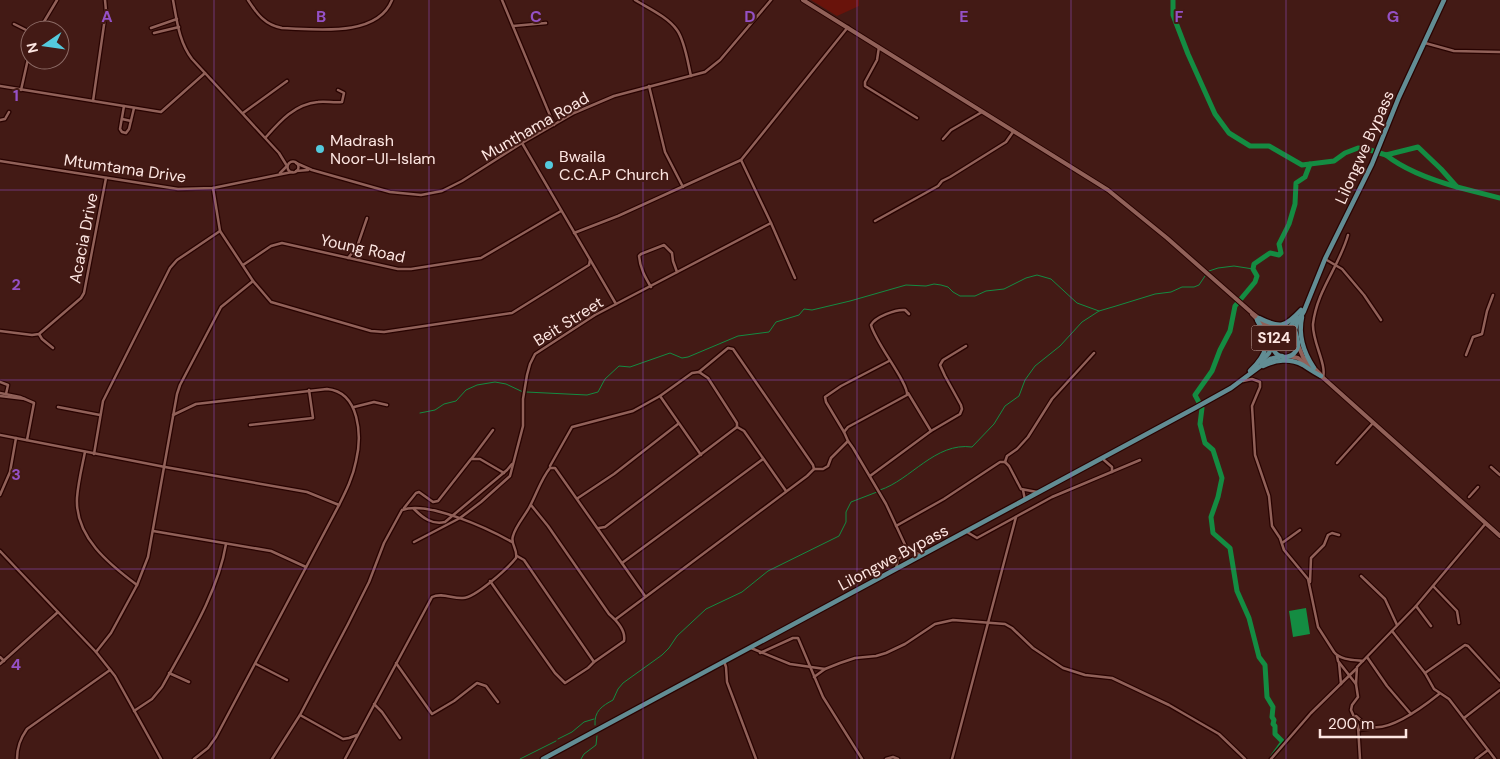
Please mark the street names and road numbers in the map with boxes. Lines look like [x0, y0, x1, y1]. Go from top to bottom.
street label: Munthama Road [478, 87, 593, 166]
street label: Lilongwe Bypass [1330, 87, 1399, 207]
street label: Mtumtama Drive [62, 150, 187, 187]
street label: Acacia Drive [64, 191, 103, 285]
street label: Young Road [319, 229, 407, 268]
street label: Beit Street [529, 292, 607, 351]
road number: S124 [1252, 326, 1296, 350]
street label: Lilongwe Bypass [834, 520, 952, 595]

